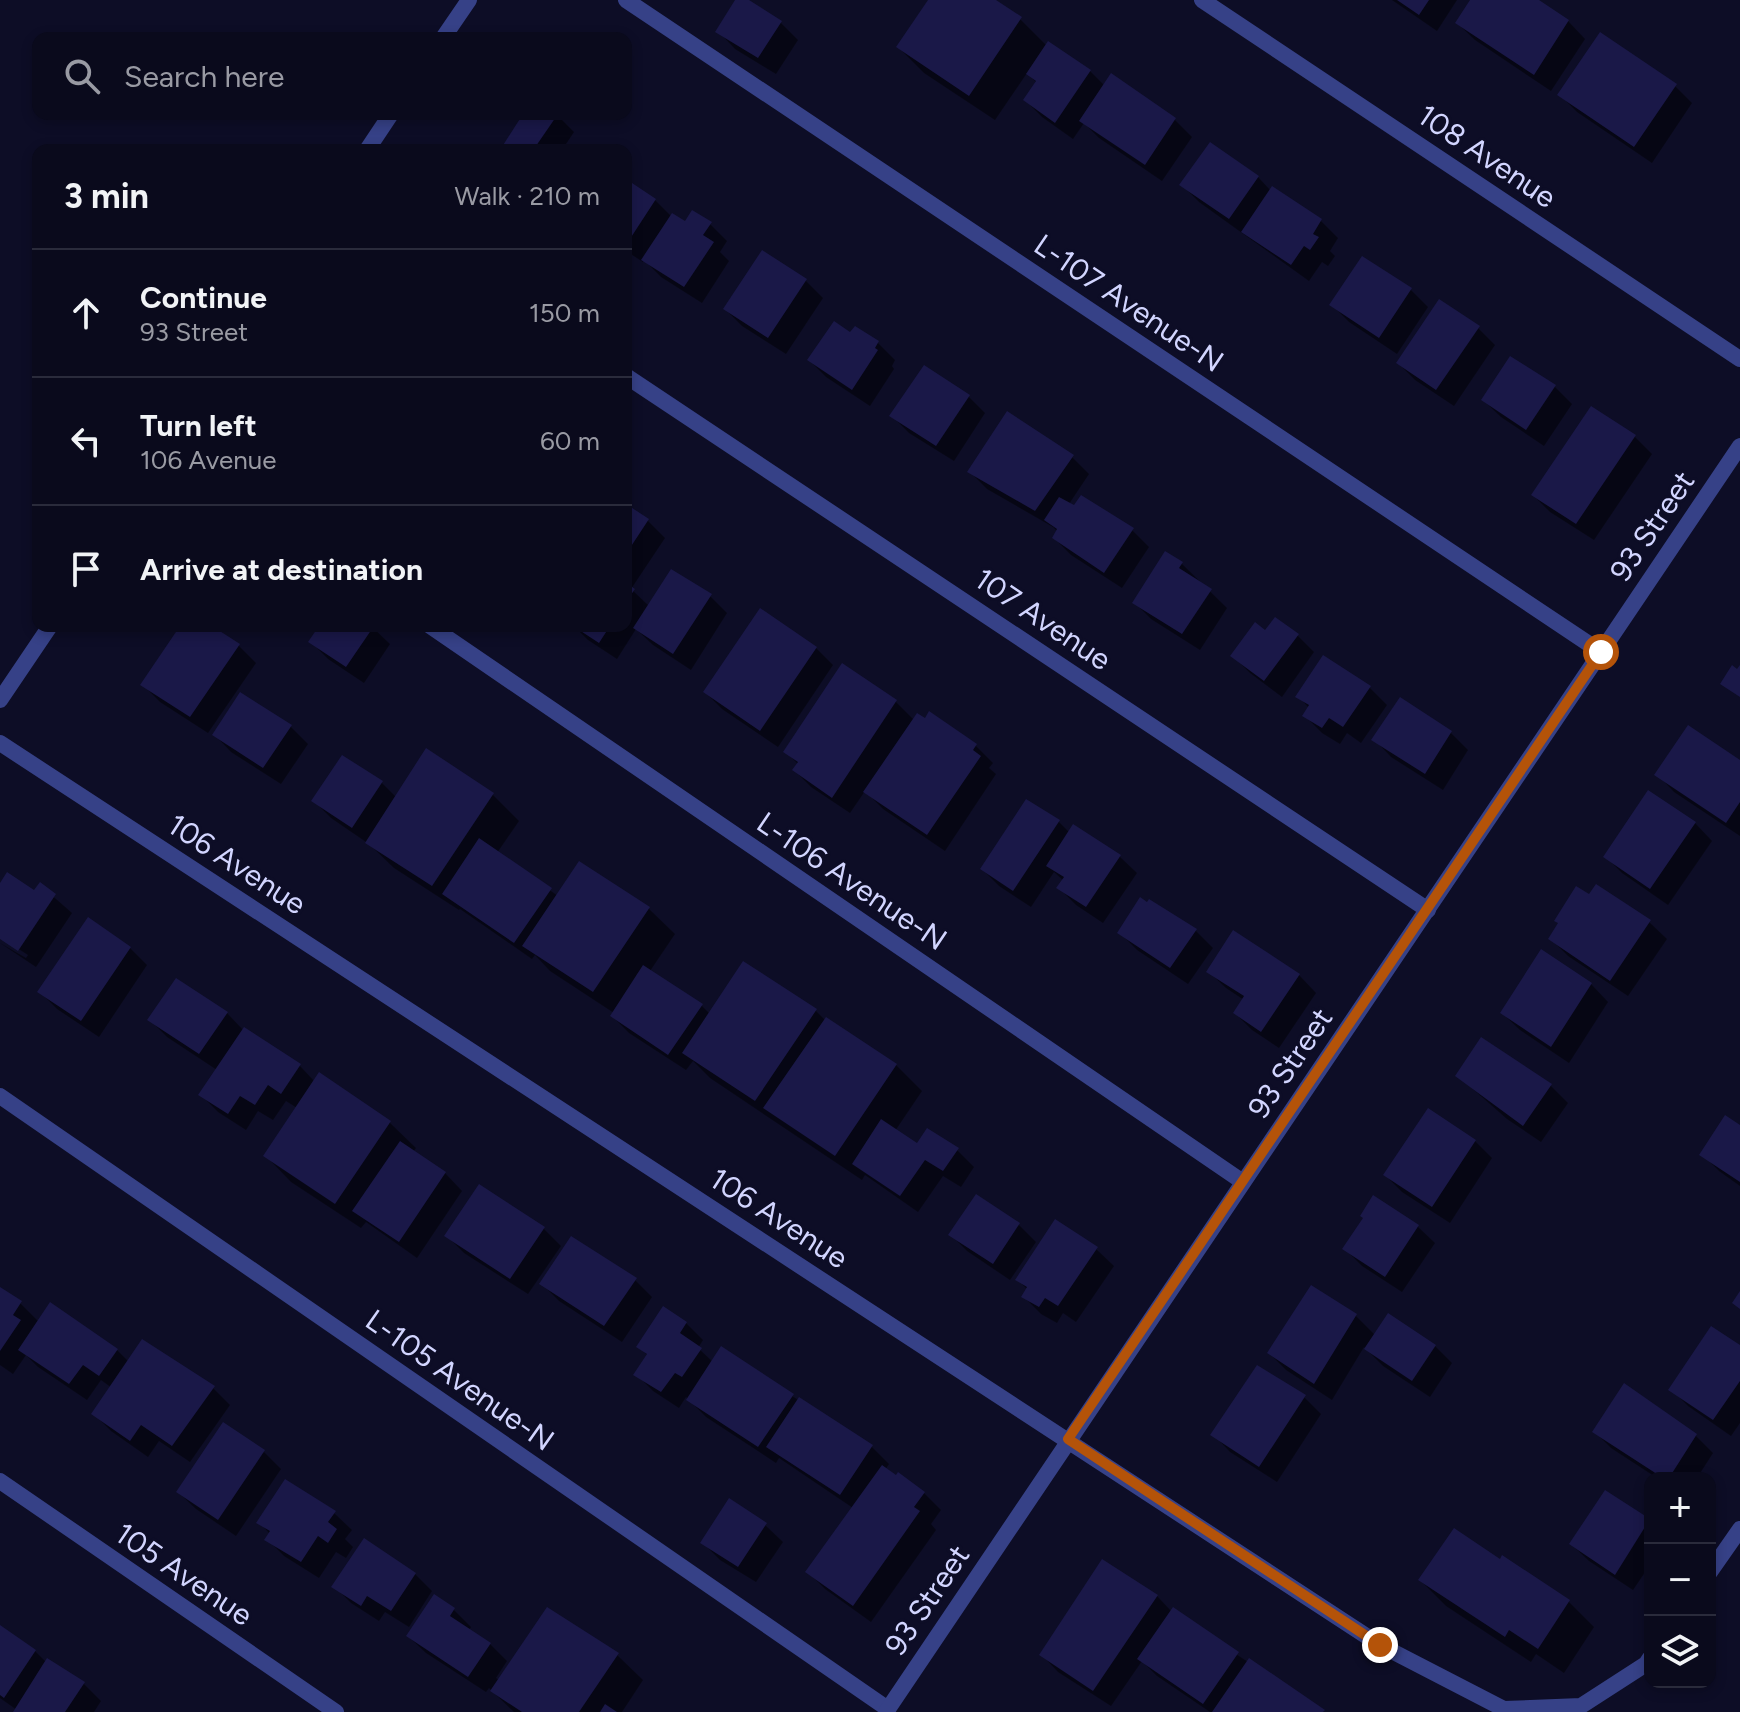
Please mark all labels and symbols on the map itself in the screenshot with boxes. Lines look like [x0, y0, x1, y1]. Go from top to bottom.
street label: 108 Avenue [1411, 96, 1563, 216]
street label: L-107 Avenue-N [1027, 226, 1231, 380]
street label: 93 Street [1602, 464, 1702, 588]
street label: 107 Avenue [968, 560, 1118, 678]
route start [1583, 634, 1619, 670]
street label: L-106 Avenue-N [750, 804, 954, 958]
street label: 106 Avenue [161, 806, 313, 922]
street label: 93 Street [1240, 1001, 1340, 1125]
street label: 106 Avenue [703, 1160, 855, 1276]
street label: L-105 Avenue-N [359, 1301, 561, 1459]
street label: 105 Avenue [108, 1515, 260, 1633]
street label: 93 Street [877, 1538, 977, 1662]
route end [1362, 1627, 1398, 1663]

